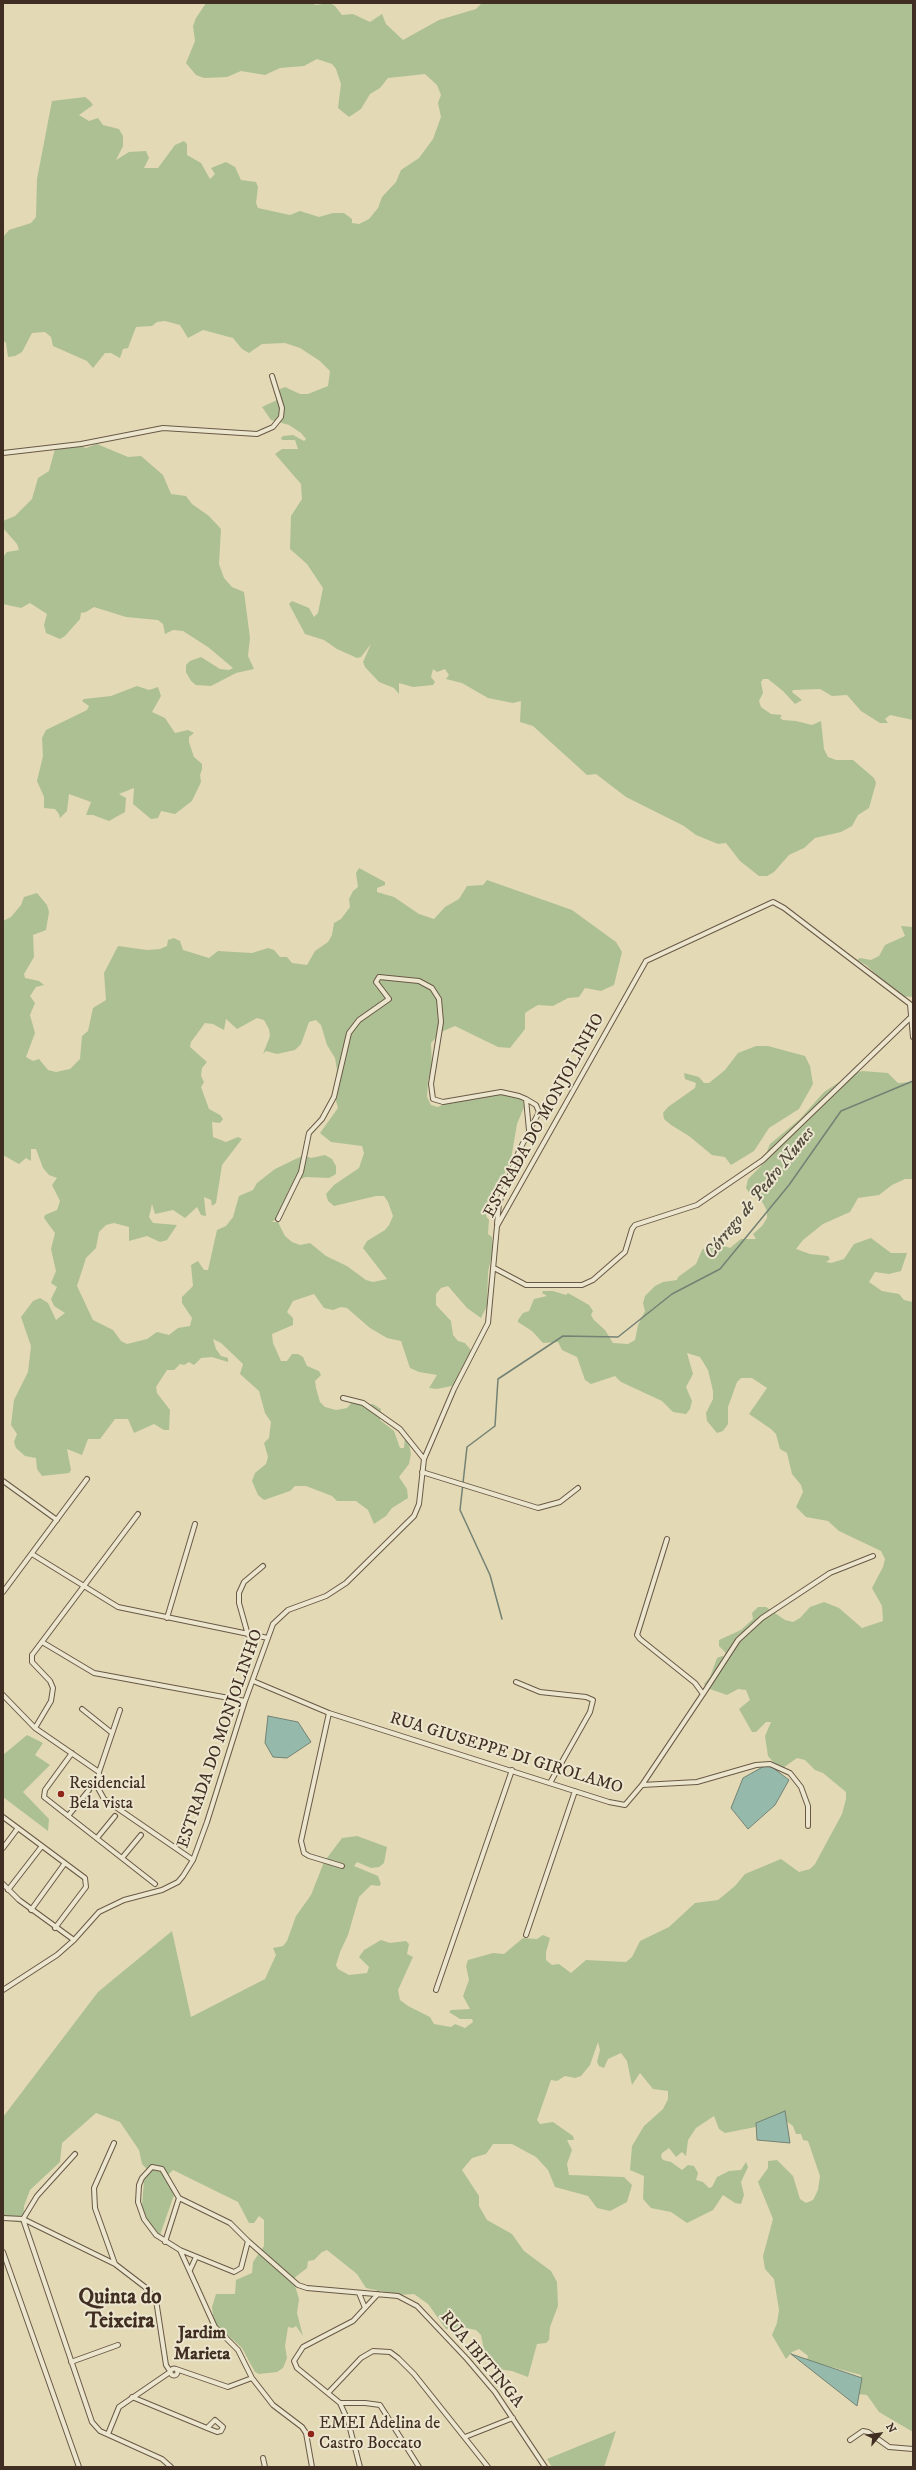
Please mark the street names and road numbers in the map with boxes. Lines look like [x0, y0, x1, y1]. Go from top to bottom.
street label: ESTRADA DO MONJOLINHO [480, 1010, 610, 1222]
street label: ESTRADA DO MONJOLINHO [174, 1627, 268, 1851]
street label: RUA GIUSEPPE DI GIROLAMO [387, 1709, 625, 1799]
street label: RUA IBITINGA [435, 2308, 527, 2412]

